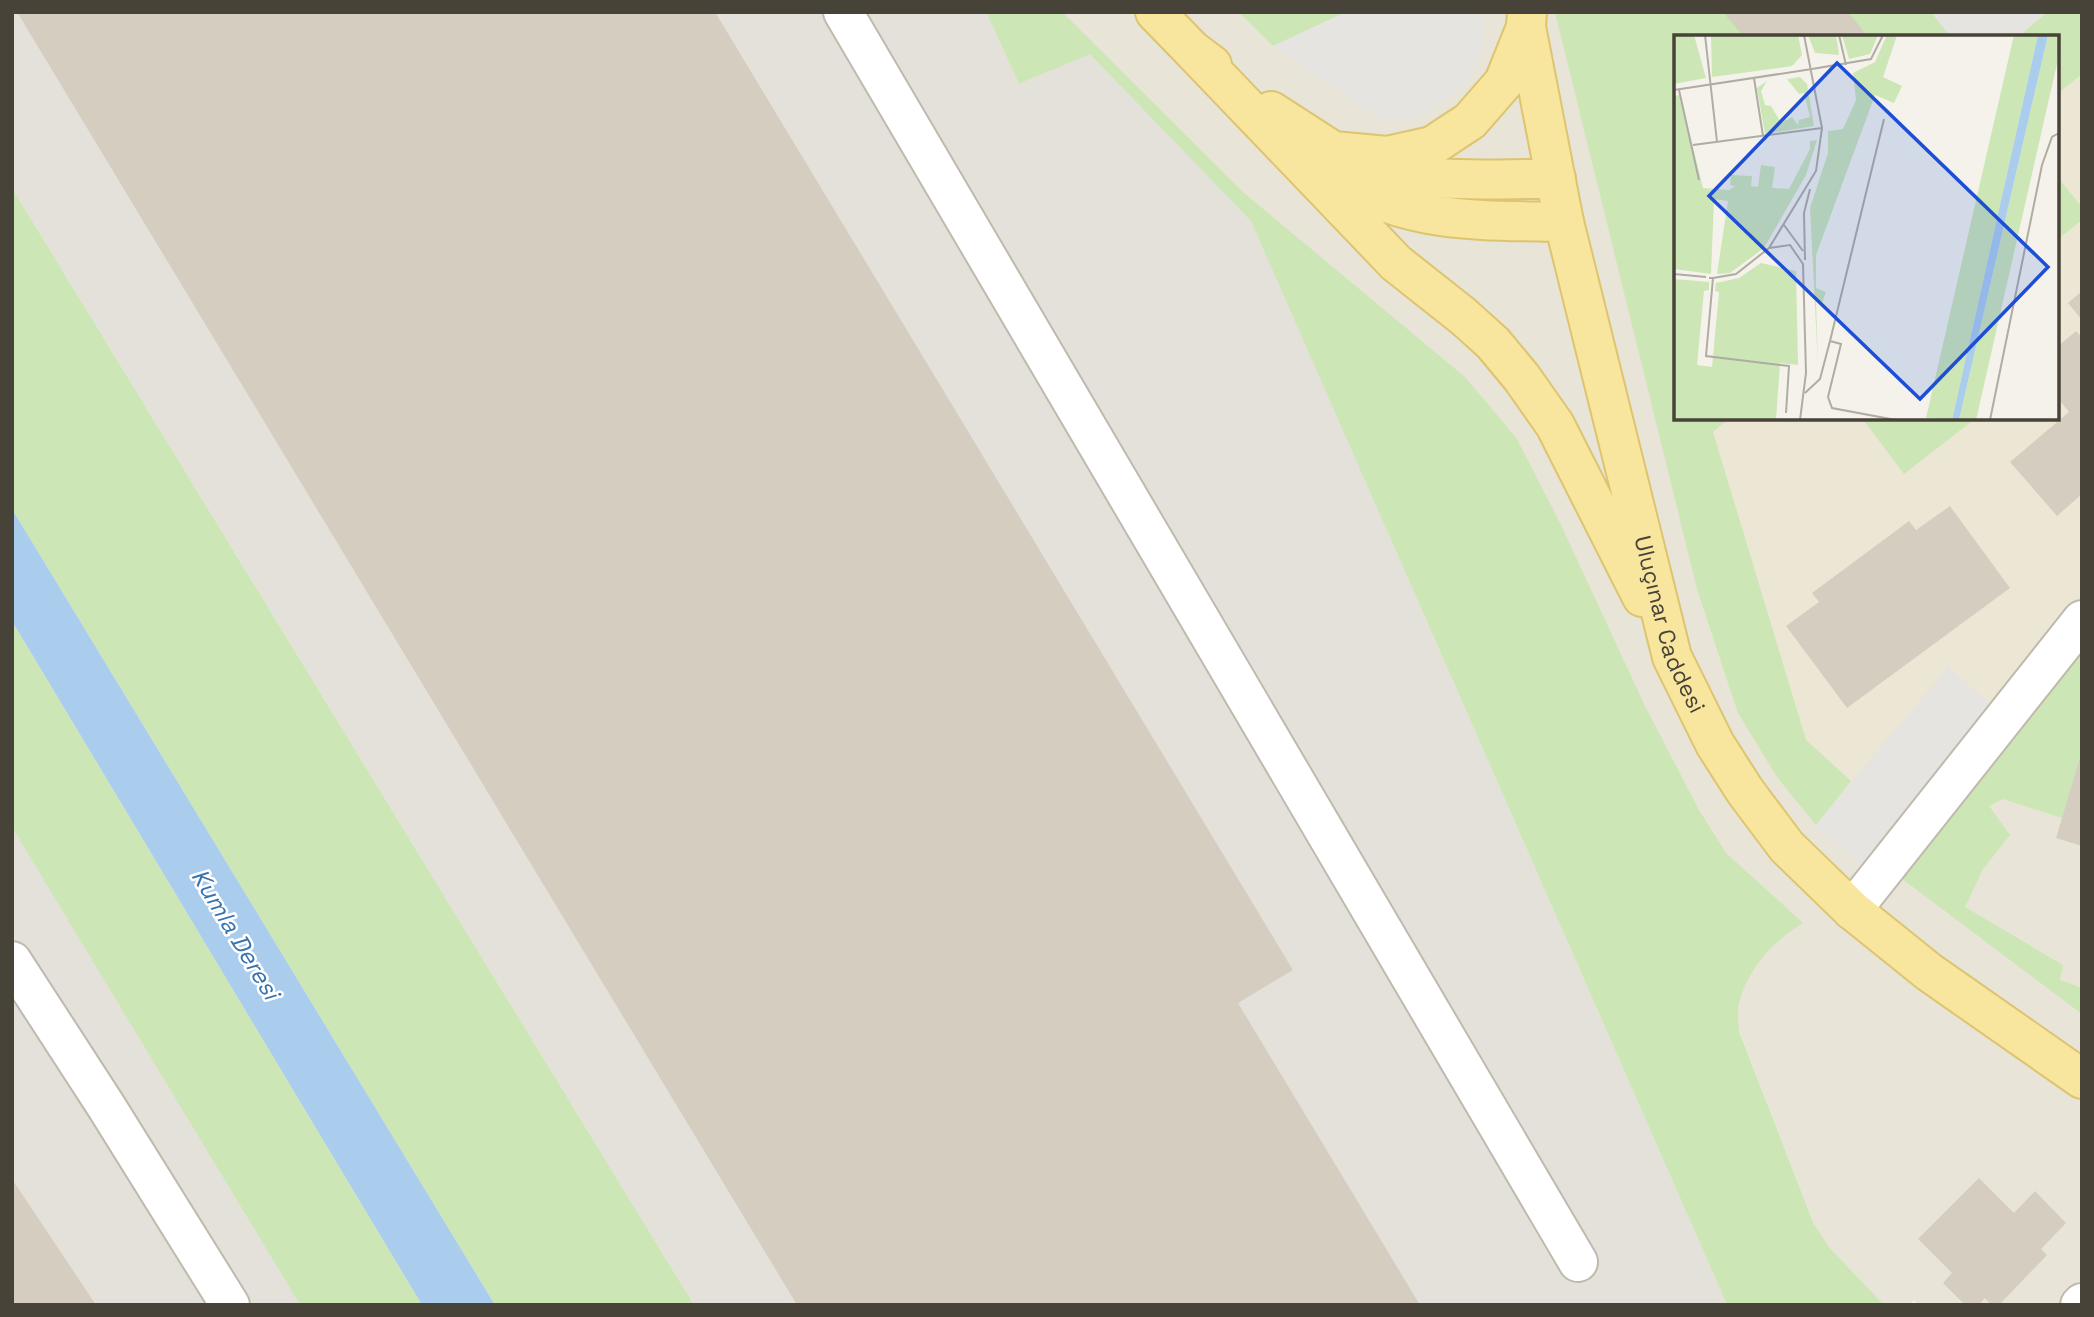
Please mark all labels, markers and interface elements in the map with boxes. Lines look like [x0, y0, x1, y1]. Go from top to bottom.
inset map [1674, 35, 2059, 420]
street label: Uluçınar Caddesi [1627, 533, 1712, 718]
water label: Kumla Deresi [185, 863, 289, 1008]

